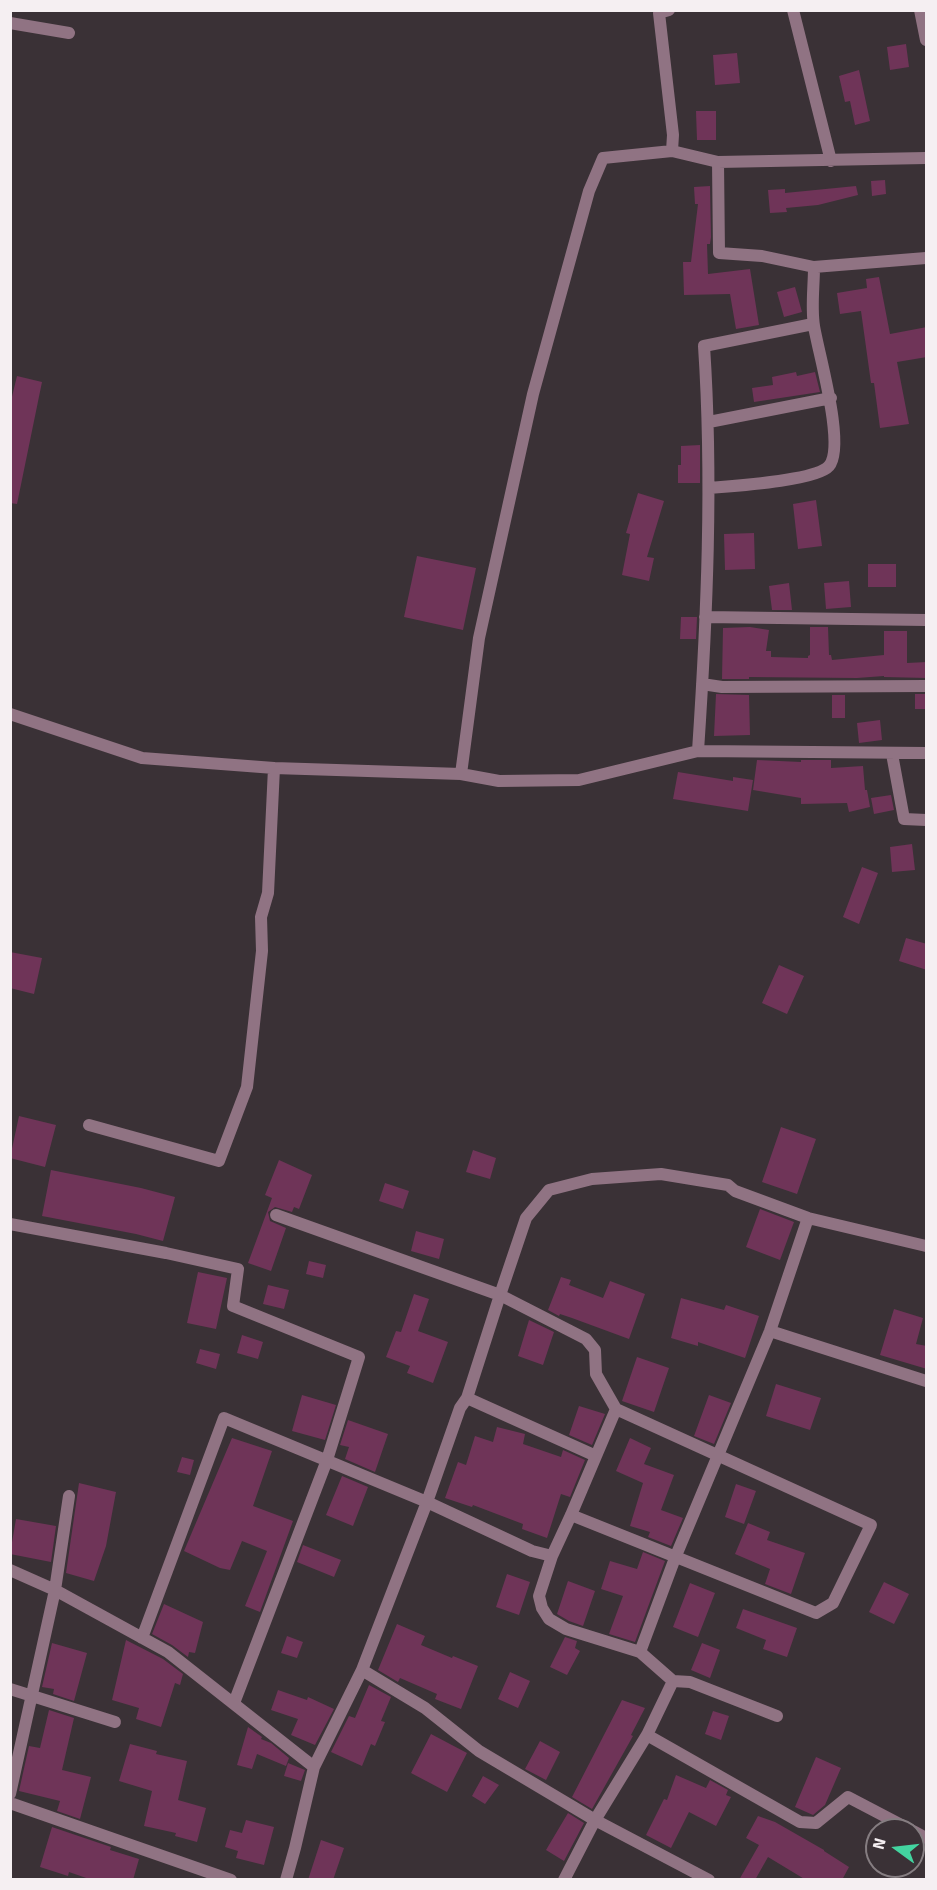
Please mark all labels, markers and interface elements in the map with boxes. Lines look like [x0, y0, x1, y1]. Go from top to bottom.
north arrow [865, 1818, 925, 1878]
text: N [868, 1836, 891, 1852]

